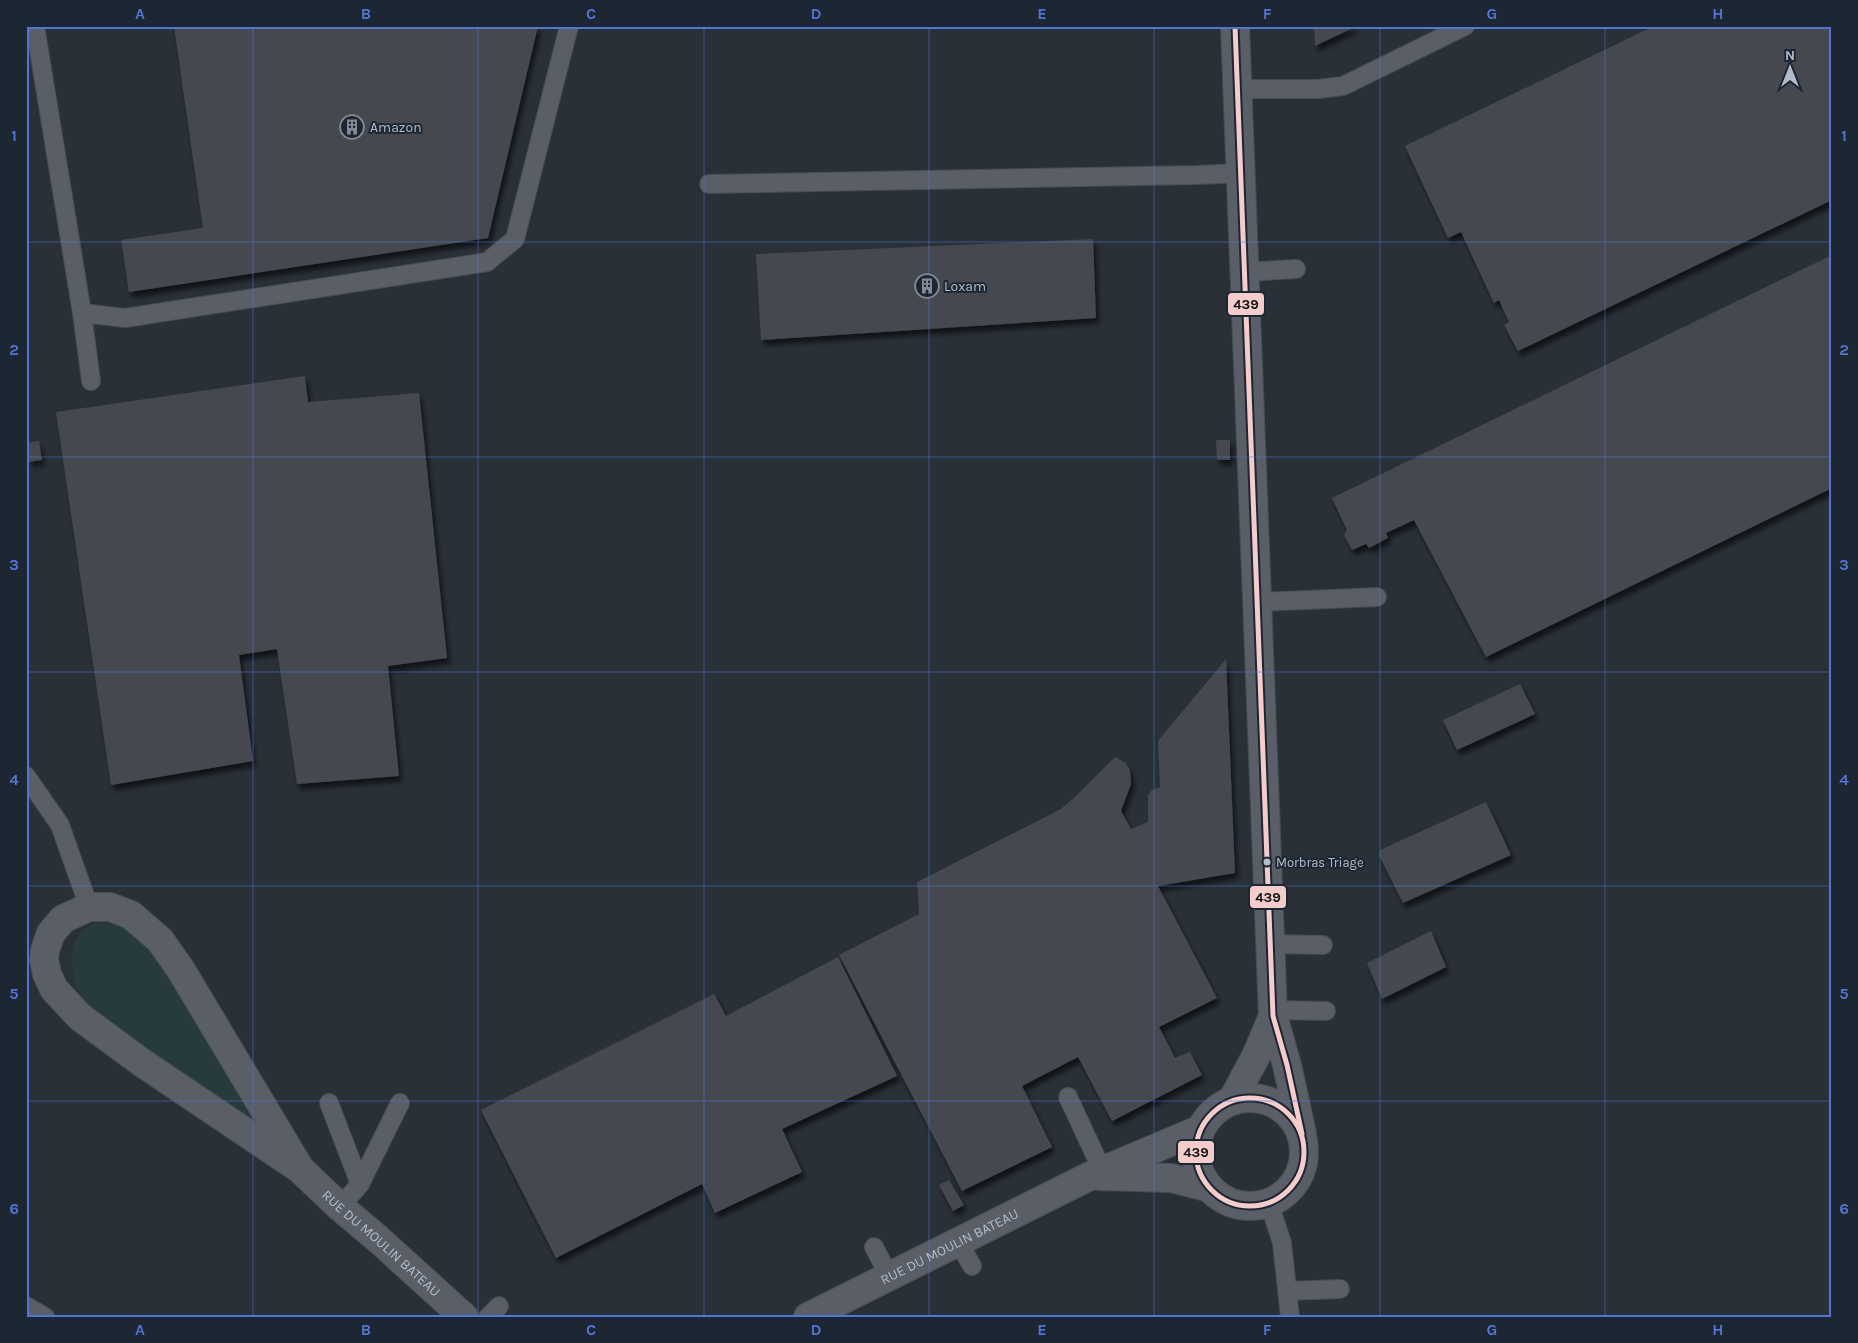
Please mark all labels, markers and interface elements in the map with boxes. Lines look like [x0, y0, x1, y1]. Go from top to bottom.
text: A [135, 4, 145, 23]
text: B [361, 4, 371, 23]
text: C [586, 4, 596, 23]
text: D [811, 4, 822, 23]
text: E [1037, 4, 1047, 23]
text: F [1263, 4, 1272, 23]
text: G [1487, 4, 1497, 23]
text: H [1712, 4, 1724, 23]
north arrow [1766, 42, 1816, 92]
text: N [1785, 47, 1795, 64]
building icon: Amazon [339, 114, 365, 140]
place label: Amazon [370, 119, 422, 136]
text: 1 [11, 126, 17, 145]
text: 1 [1841, 126, 1847, 145]
building icon: Loxam [914, 273, 940, 299]
place label: Loxam [944, 278, 986, 295]
line badge: 439 [1227, 292, 1265, 316]
text: 439 [1233, 296, 1259, 313]
text: 2 [9, 340, 19, 359]
text: 2 [1839, 340, 1849, 359]
text: 3 [9, 555, 19, 574]
text: 3 [1839, 555, 1849, 574]
text: 4 [9, 770, 19, 789]
text: 4 [1839, 770, 1849, 789]
place label: Morbras Triage [1276, 855, 1364, 870]
marker: Morbras Triage [1262, 857, 1272, 867]
line badge: 439 [1249, 885, 1287, 909]
text: 439 [1255, 889, 1281, 906]
text: 5 [9, 984, 19, 1003]
text: 5 [1839, 984, 1849, 1003]
line badge: 439 [1177, 1140, 1215, 1164]
text: 439 [1183, 1144, 1209, 1161]
street label: RUE DU MOULIN BATEAU [319, 1186, 444, 1300]
text: 6 [9, 1199, 19, 1218]
text: 6 [1839, 1199, 1849, 1218]
street label: RUE DU MOULIN BATEAU [877, 1205, 1021, 1288]
text: A [135, 1320, 145, 1339]
text: B [361, 1320, 371, 1339]
text: C [586, 1320, 596, 1339]
text: D [811, 1320, 822, 1339]
text: E [1037, 1320, 1047, 1339]
text: F [1263, 1320, 1272, 1339]
text: G [1487, 1320, 1497, 1339]
text: H [1712, 1320, 1724, 1339]

